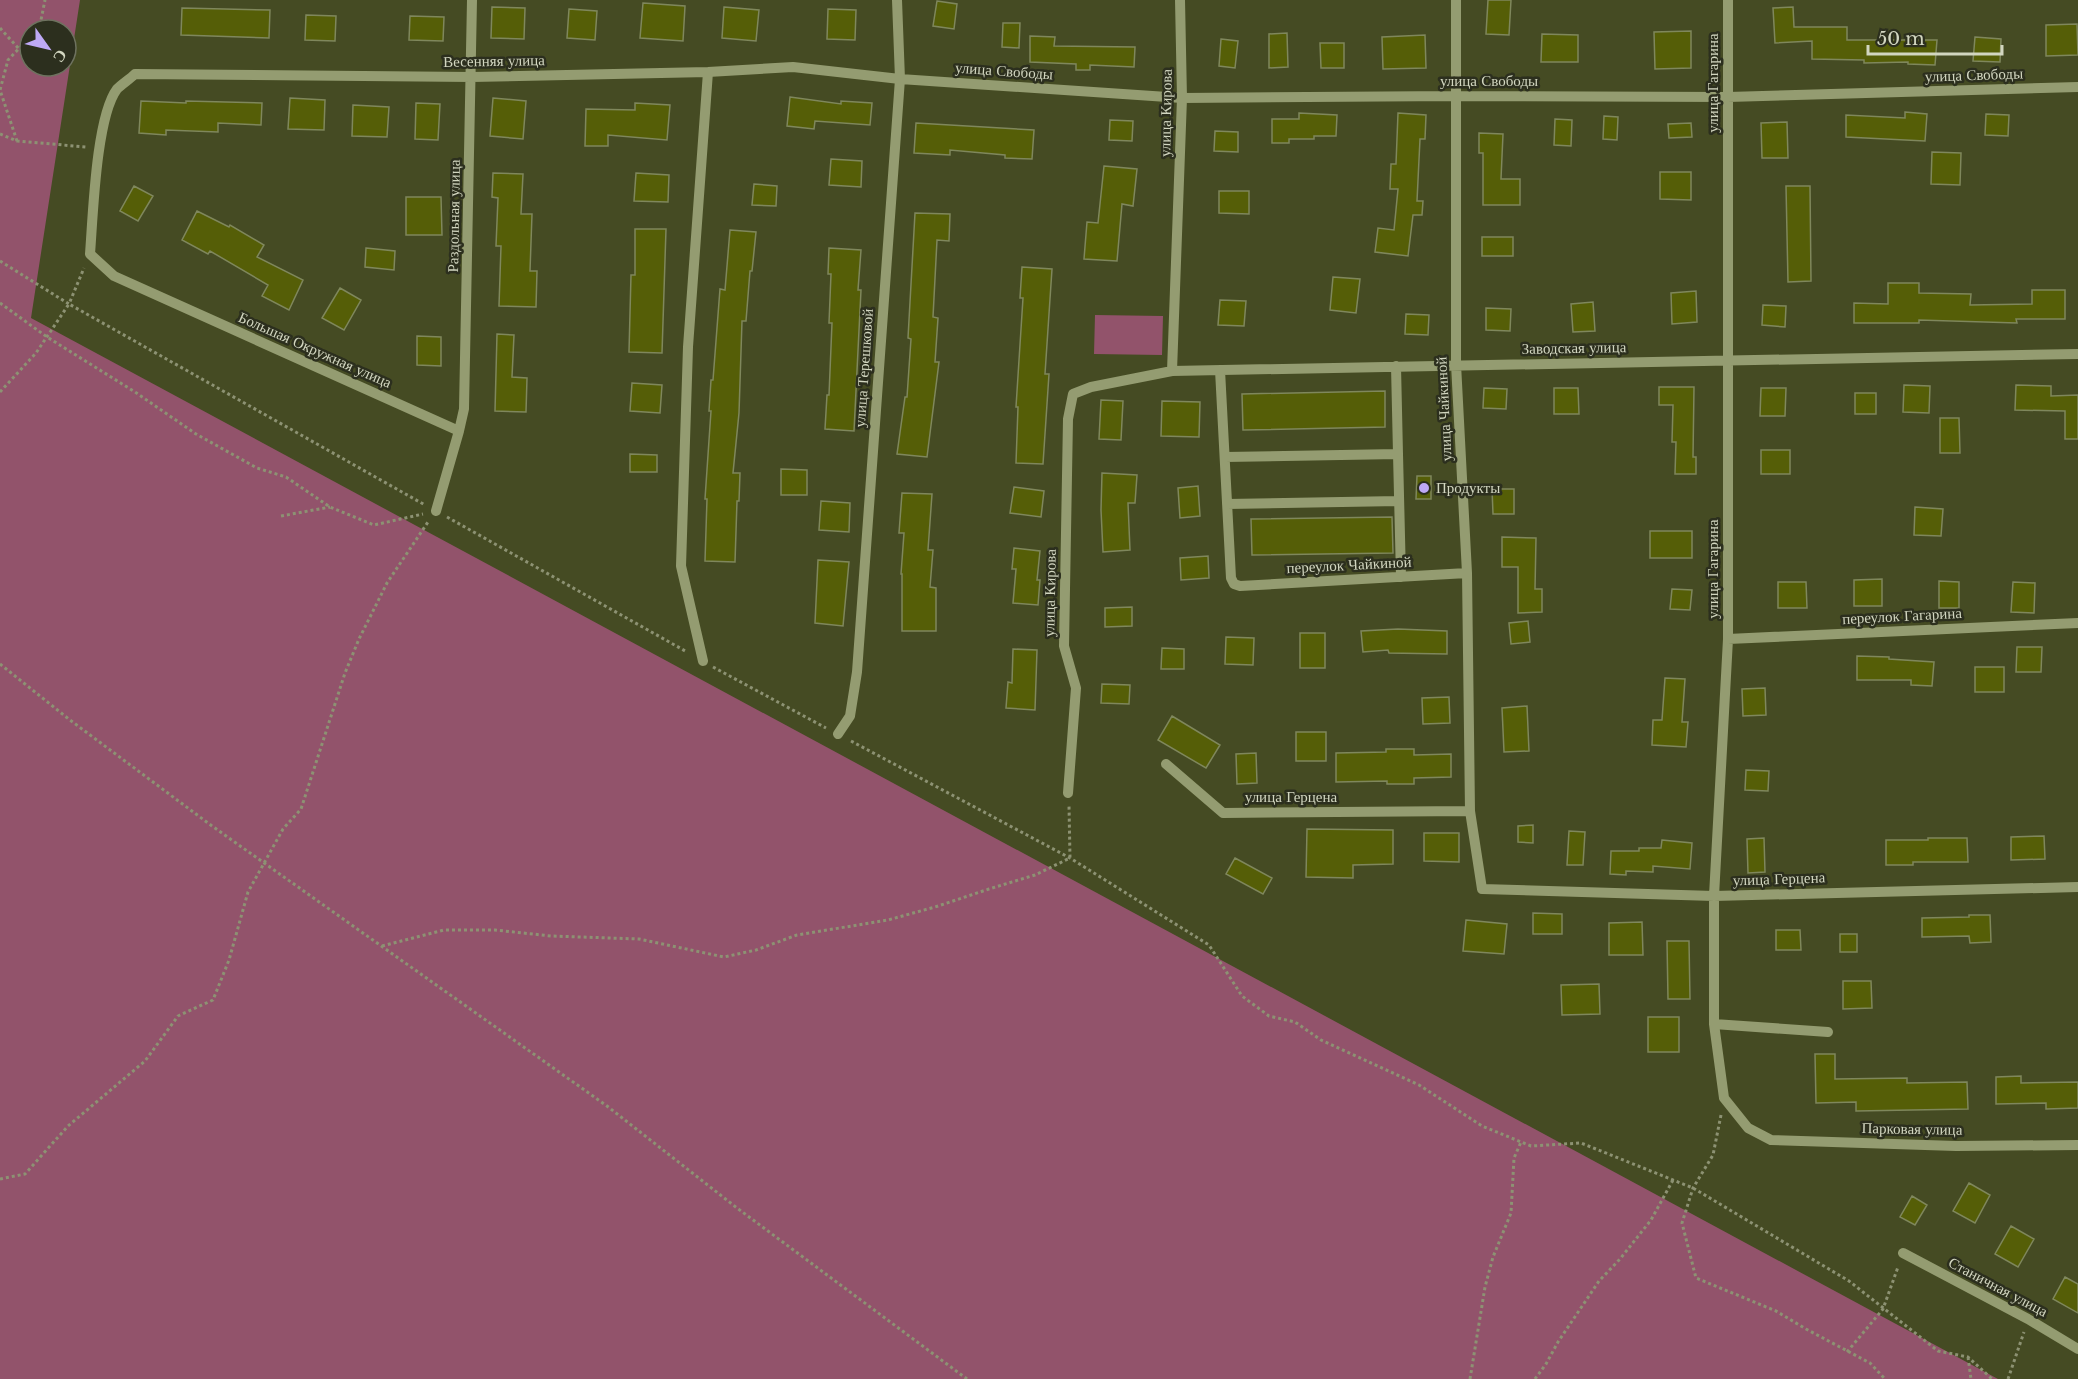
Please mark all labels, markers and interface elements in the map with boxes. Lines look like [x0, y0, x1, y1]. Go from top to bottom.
north arrow [18, 18, 78, 78]
scale bar [1868, 18, 2002, 56]
text: 50 m [1877, 28, 1925, 50]
street label: улица Гагарина [1703, 33, 1722, 133]
text: С [49, 46, 72, 67]
street label: Весенняя улица [443, 50, 545, 71]
street label: улица Свободы [954, 58, 1054, 83]
street label: улица Свободы [1925, 63, 2023, 86]
street label: улица Кирова [1155, 69, 1176, 157]
street label: улица Свободы [1440, 71, 1538, 90]
street label: Раздольная улица [443, 159, 464, 273]
street label: Большая Окружная улица [236, 307, 395, 392]
street label: улица Терешковой [850, 308, 877, 428]
street label: Заводская улица [1522, 337, 1627, 358]
street label: улица Чайкиной [1431, 356, 1456, 462]
place label: Продукты [1436, 478, 1500, 497]
marker: Продукты [1417, 481, 1431, 495]
street label: улица Гагарина [1703, 519, 1722, 619]
street label: улица Кирова [1039, 549, 1060, 637]
street label: переулок Чайкиной [1286, 552, 1412, 577]
street label: переулок Гагарина [1842, 603, 1963, 628]
street label: улица Герцена [1245, 787, 1338, 806]
street label: улица Герцена [1732, 867, 1826, 890]
street label: Парковая улица [1861, 1118, 1963, 1139]
street label: Станичная улица [1945, 1252, 2051, 1321]

